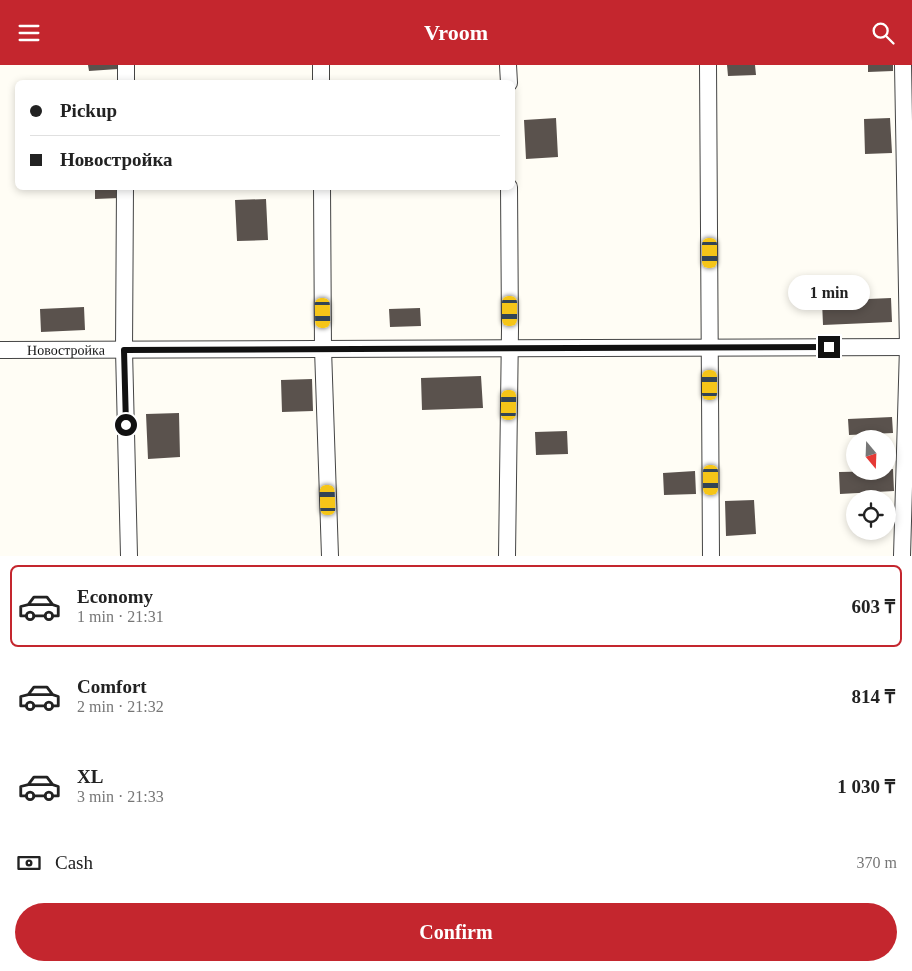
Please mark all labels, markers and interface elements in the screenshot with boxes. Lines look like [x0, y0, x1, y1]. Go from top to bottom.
icon: menu [15, 19, 43, 47]
icon: search [869, 19, 897, 47]
text: Vroom [424, 20, 488, 45]
text: Pickup [60, 100, 117, 121]
text: Новостройка [60, 149, 173, 170]
car [702, 238, 717, 268]
callout: 1 min [788, 275, 870, 309]
text: 1 min [810, 284, 848, 301]
car [502, 296, 517, 326]
car [315, 298, 330, 328]
route end [818, 336, 840, 358]
street label: Новостройка [27, 343, 106, 358]
car [702, 370, 717, 400]
car [501, 390, 516, 420]
route start [115, 414, 137, 436]
north arrow [846, 430, 896, 480]
map controls [846, 430, 896, 540]
car [703, 465, 718, 495]
car [319, 485, 336, 515]
button: locate [846, 490, 896, 540]
icon: car [17, 584, 62, 629]
text: Economy [77, 586, 153, 607]
text: 603 ₸ [851, 596, 895, 617]
text: 1 min · 21:31 [77, 608, 164, 625]
icon: car [17, 674, 62, 719]
text: Comfort [77, 676, 147, 697]
text: 814 ₸ [851, 686, 895, 707]
text: 2 min · 21:32 [77, 698, 164, 715]
icon: car [17, 764, 62, 809]
text: XL [77, 766, 103, 787]
text: 1 030 ₸ [837, 776, 895, 797]
text: 3 min · 21:33 [77, 788, 164, 805]
icon: cash [15, 849, 43, 877]
text: Cash [55, 852, 93, 873]
text: 370 m [857, 854, 897, 871]
button: Confirm [15, 903, 897, 961]

